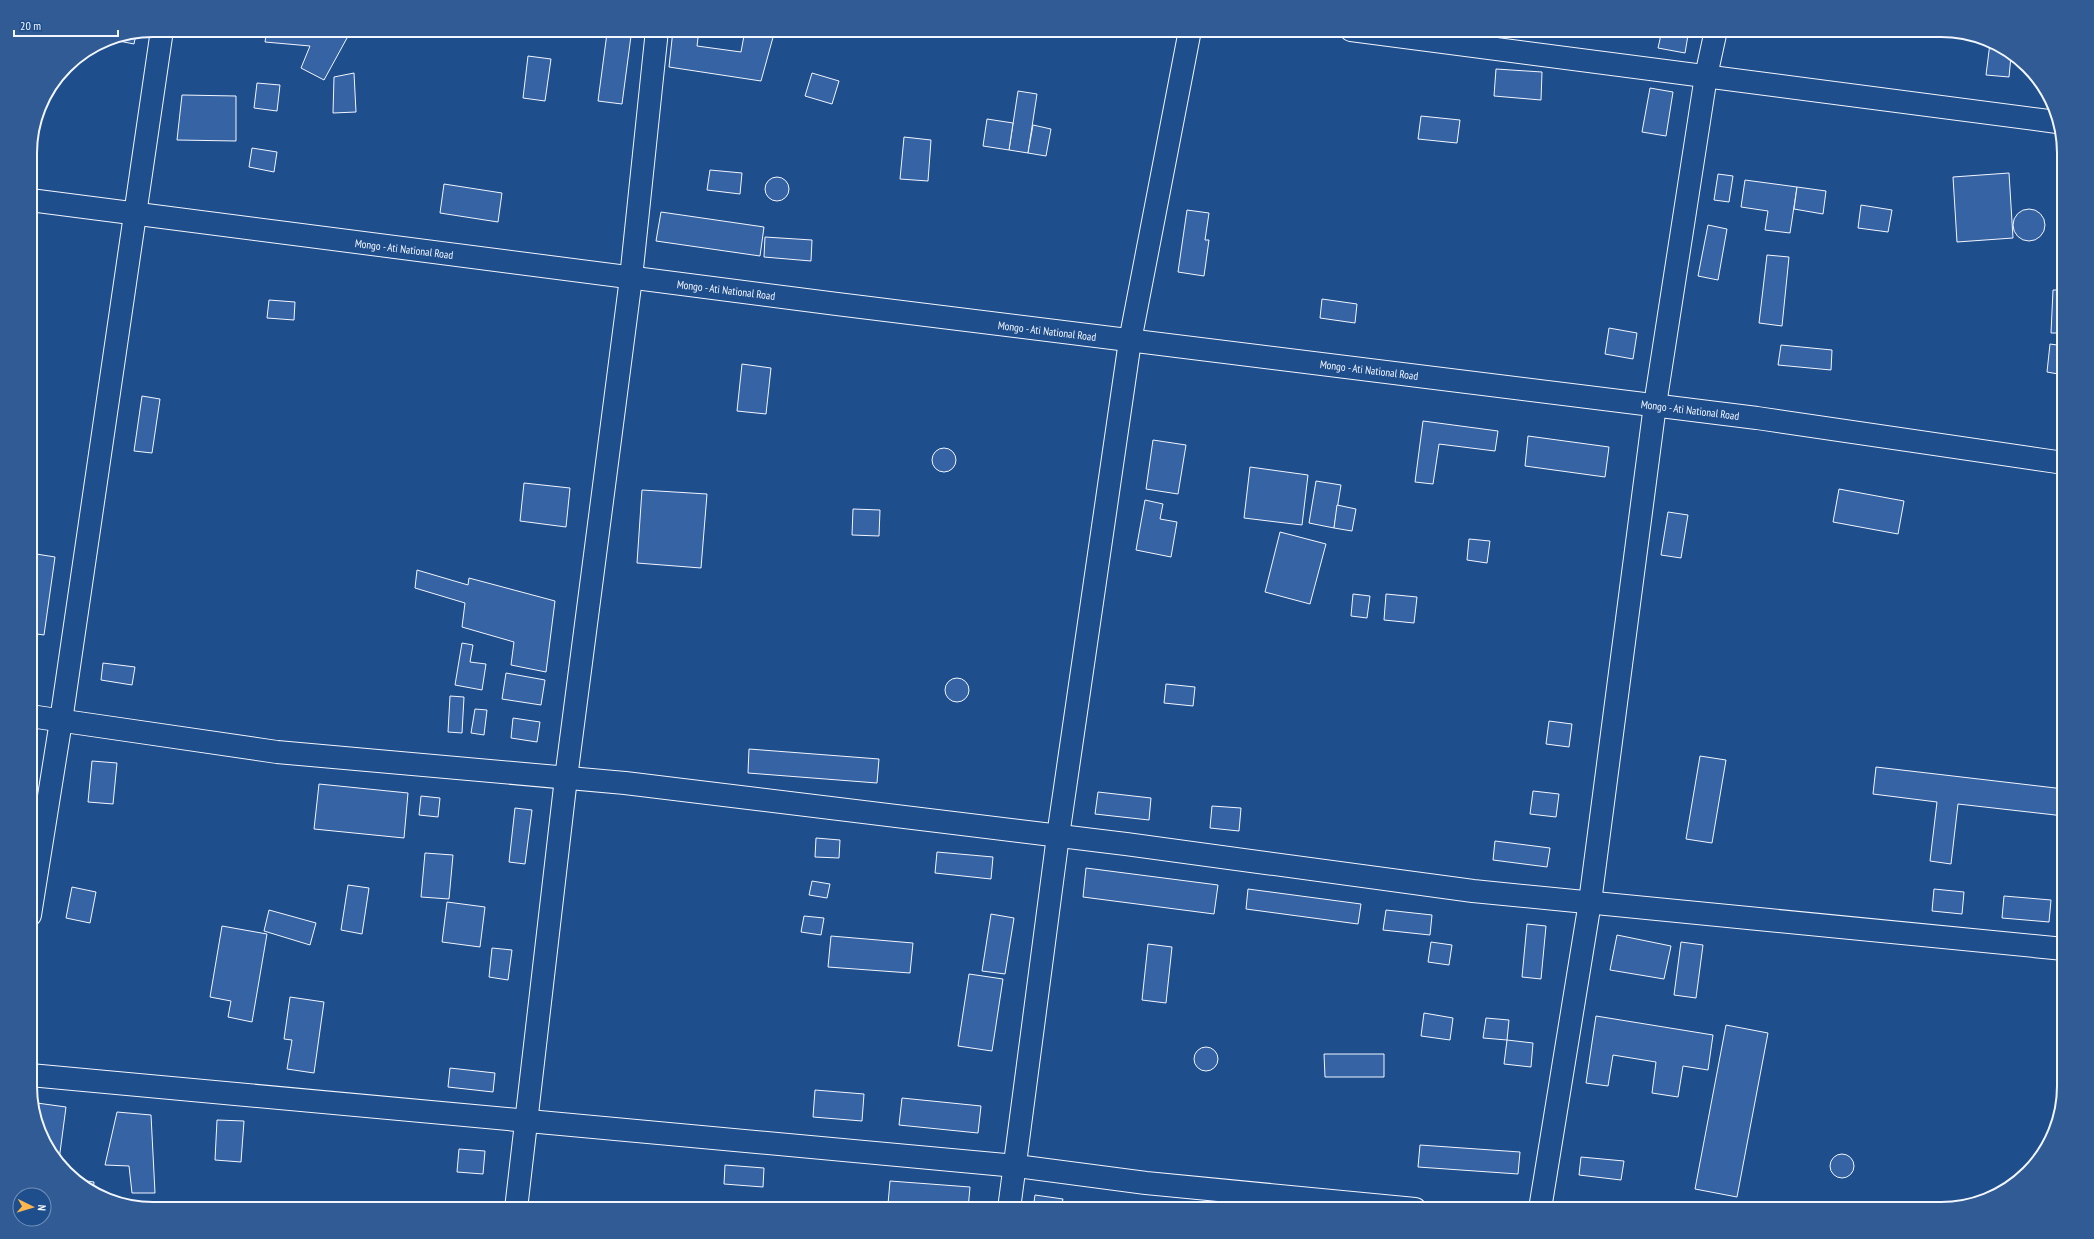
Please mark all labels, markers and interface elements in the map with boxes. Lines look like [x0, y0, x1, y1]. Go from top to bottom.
scale bar [14, 12, 118, 38]
text: 20 m [20, 18, 41, 33]
street label: Mongo - Ati National Road [354, 236, 454, 262]
street label: Mongo - Ati National Road [676, 277, 776, 303]
street label: Mongo - Ati National Road [997, 318, 1097, 344]
street label: Mongo - Ati National Road [1319, 357, 1419, 383]
street label: Mongo - Ati National Road [1640, 397, 1740, 423]
north arrow [12, 1187, 52, 1227]
text: N [35, 1204, 49, 1211]

